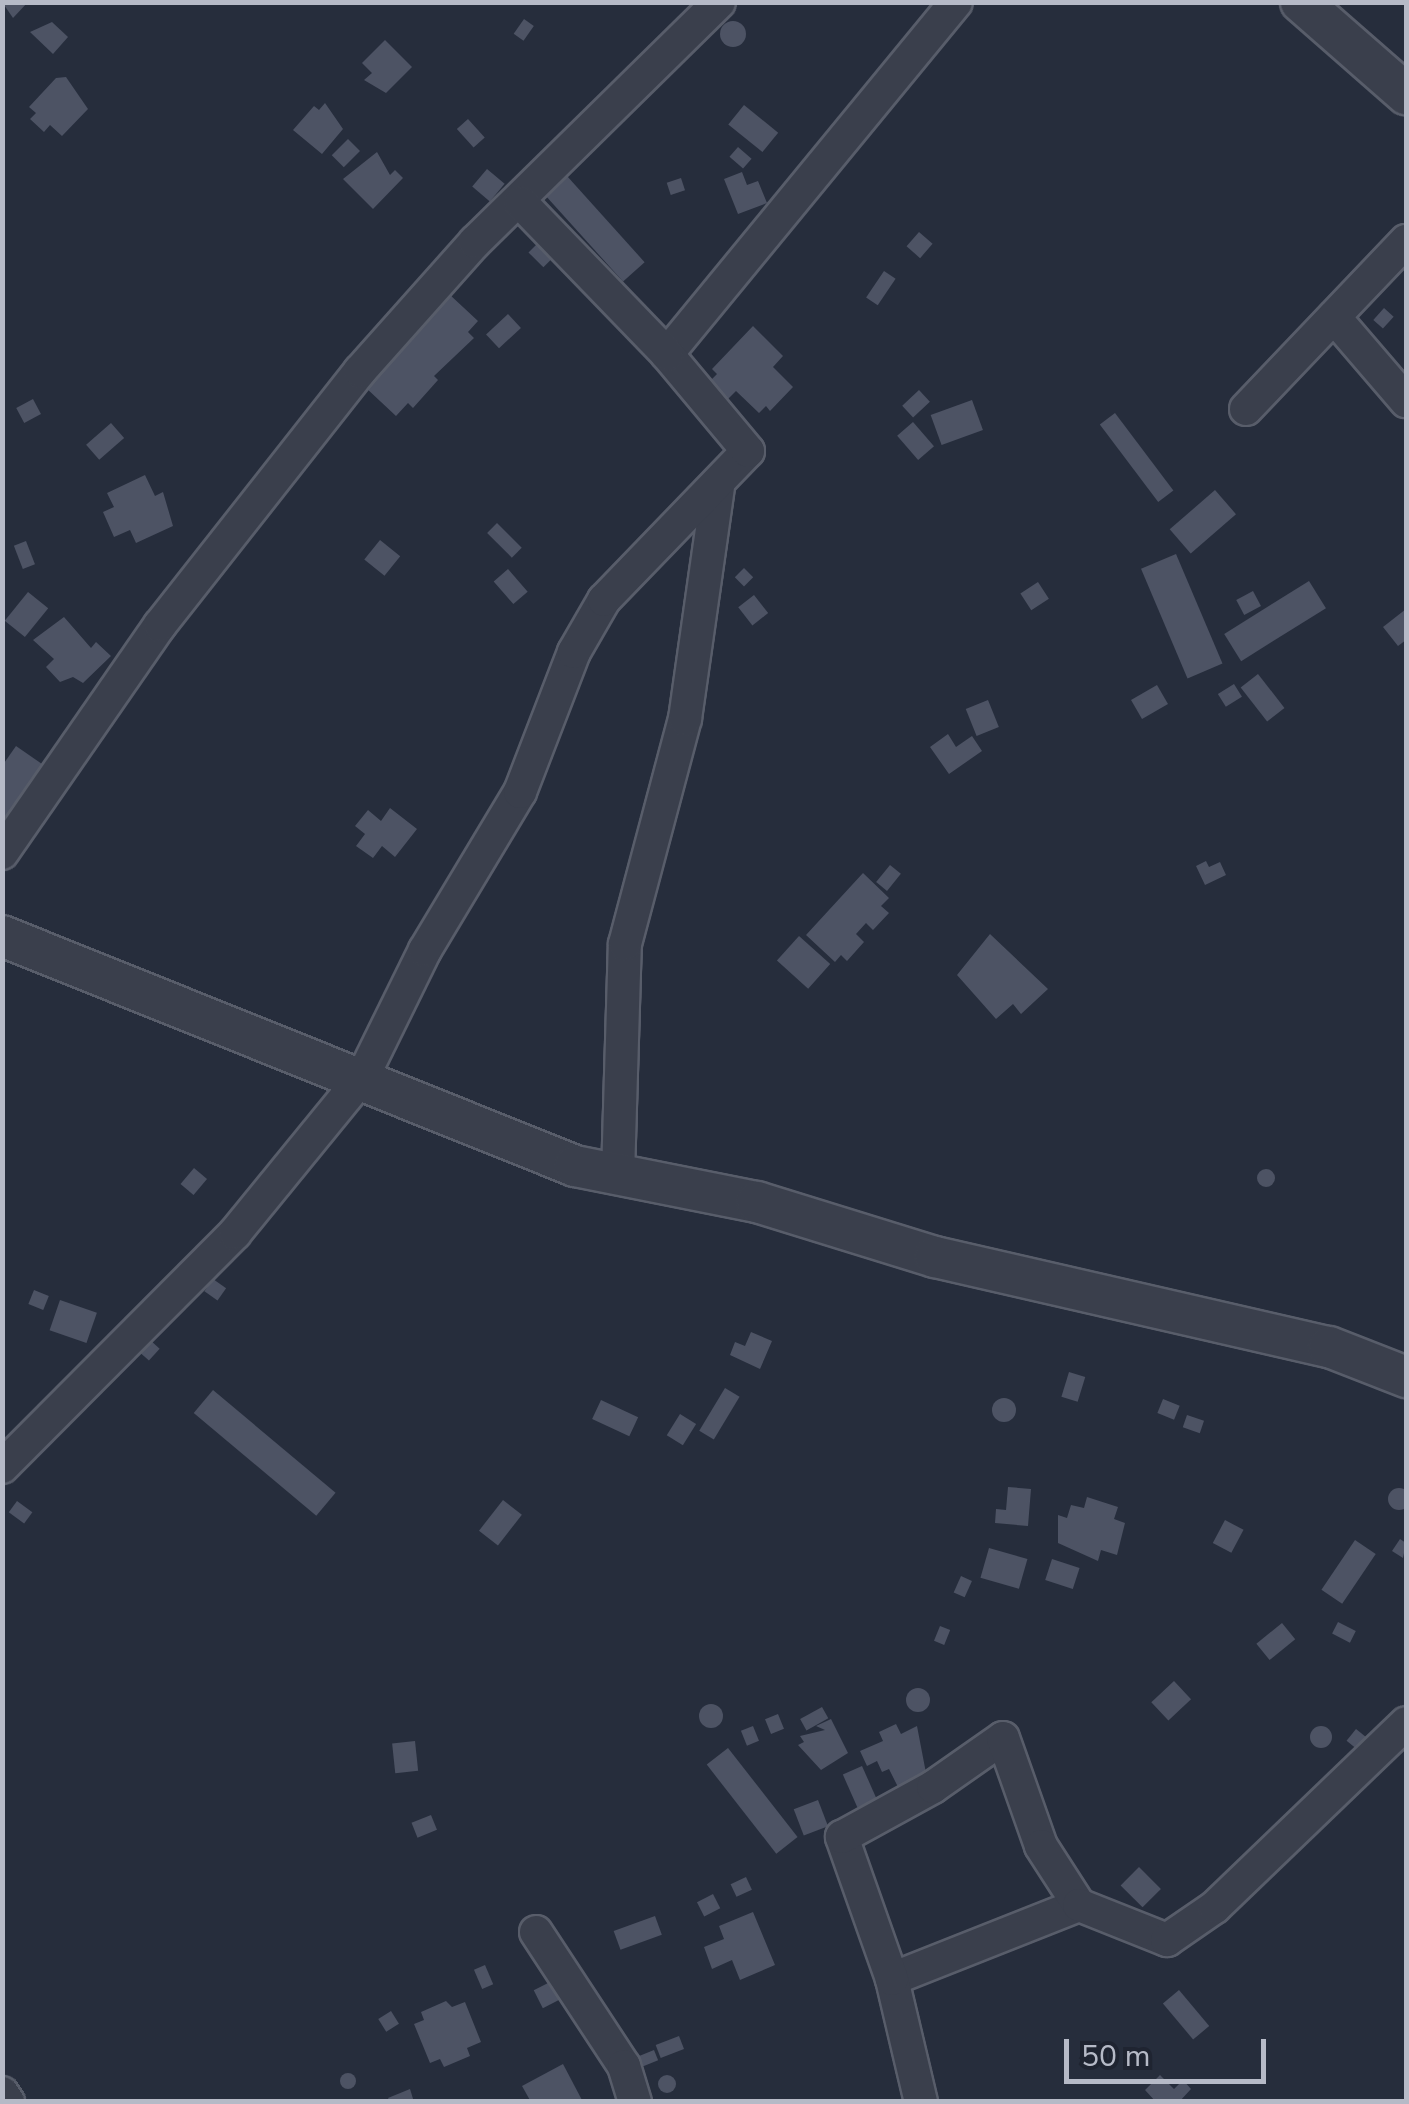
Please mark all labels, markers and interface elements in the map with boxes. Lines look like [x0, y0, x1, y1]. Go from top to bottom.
scale bar [1069, 2019, 1272, 2081]
text: 50 m [1081, 2036, 1150, 2077]

